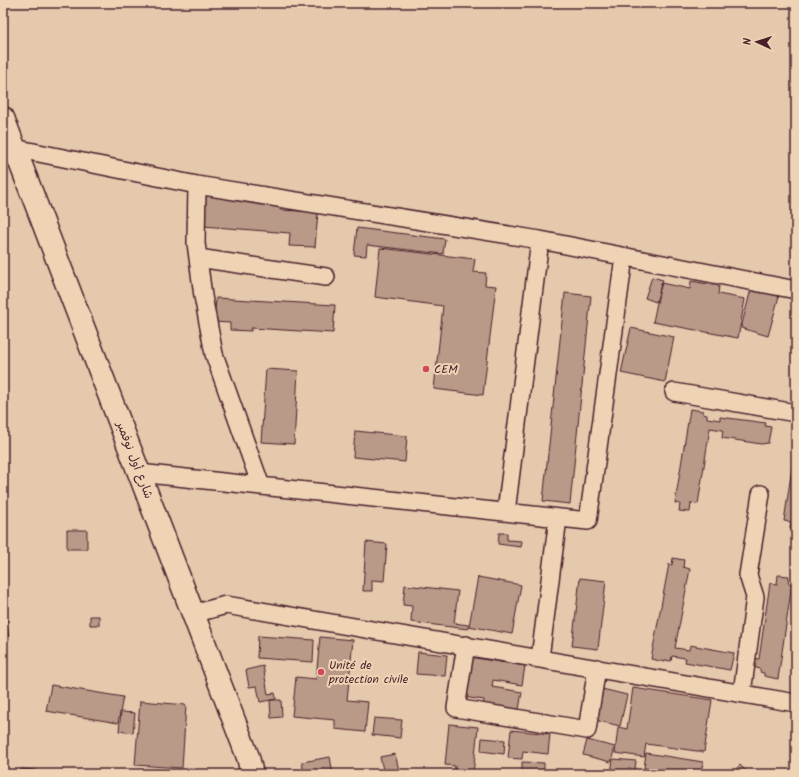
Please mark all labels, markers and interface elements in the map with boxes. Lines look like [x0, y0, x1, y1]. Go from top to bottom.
north arrow [737, 22, 777, 62]
text: N [739, 38, 757, 45]
place label: CEM [434, 360, 458, 379]
marker: CEM [421, 364, 431, 374]
street label: شارع أول نوفمبر [111, 418, 158, 502]
place label: Unité de protection civile [328, 656, 409, 689]
marker: Unité de protection civile [316, 667, 326, 677]

